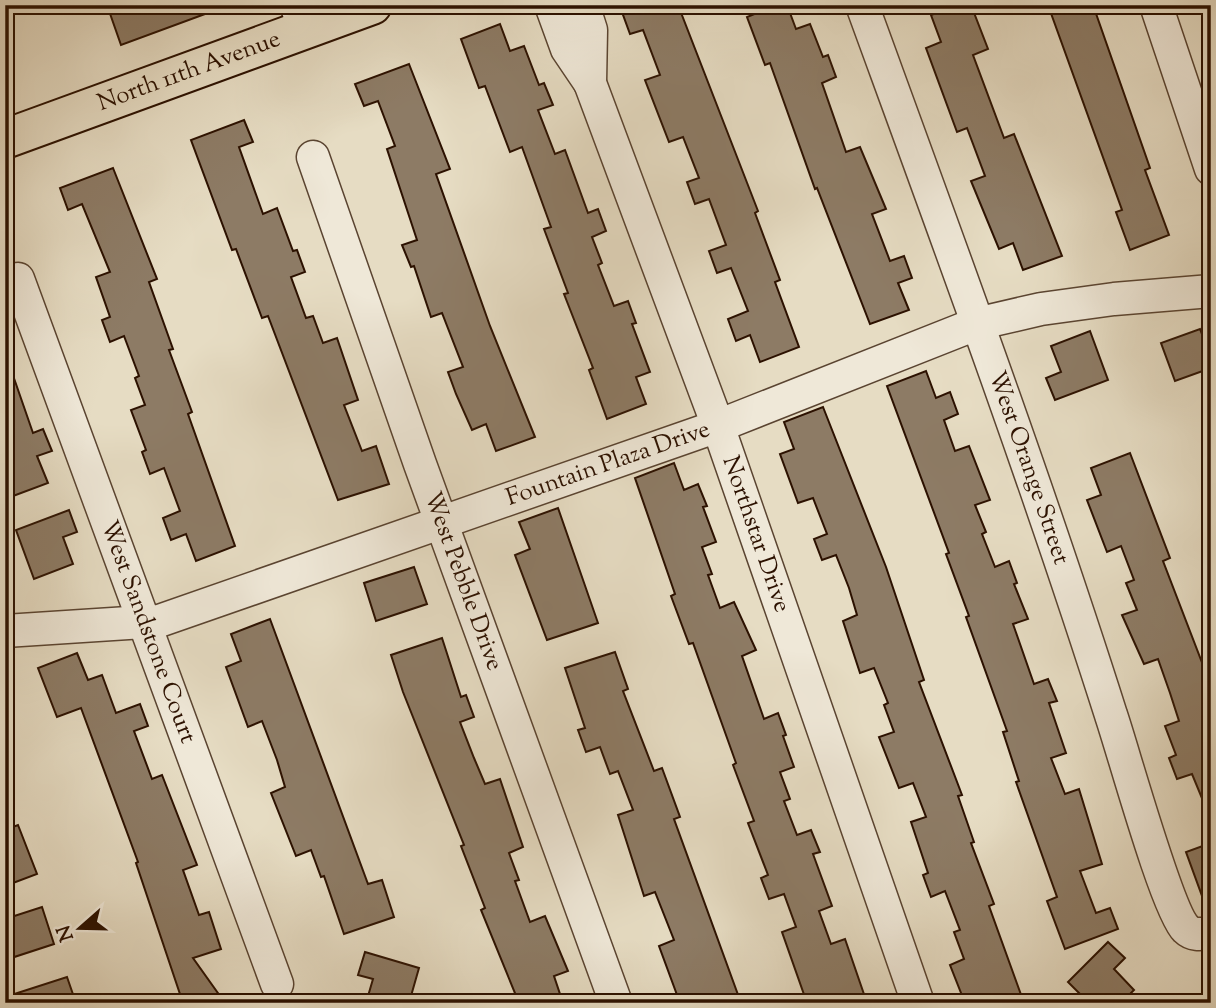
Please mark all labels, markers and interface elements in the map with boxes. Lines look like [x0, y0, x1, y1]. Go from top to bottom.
street label: North 11th Avenue [93, 23, 285, 121]
street label: West Orange Street [979, 367, 1078, 569]
street label: Fountain Plaza Drive [502, 413, 715, 516]
street label: Northstar Drive [713, 451, 798, 617]
street label: West Pebble Drive [415, 487, 511, 676]
street label: West Sandstone Court [91, 516, 204, 748]
north arrow [46, 892, 116, 962]
text: N [51, 921, 82, 945]

